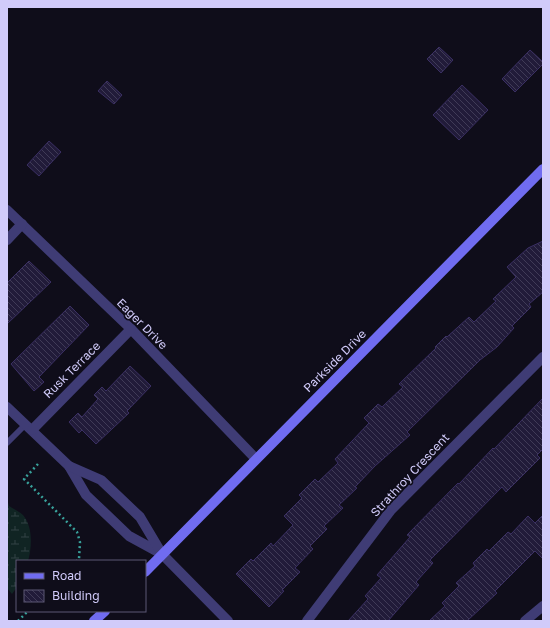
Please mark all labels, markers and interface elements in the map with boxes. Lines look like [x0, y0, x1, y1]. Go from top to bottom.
street label: Eager Drive [114, 295, 171, 352]
street label: Parkside Drive [300, 326, 369, 395]
street label: Rusk Terrace [40, 338, 103, 401]
street label: Strathroy Crescent [367, 430, 452, 519]
legend [16, 560, 146, 612]
text: Road [52, 568, 81, 583]
text: Building [52, 588, 100, 603]

